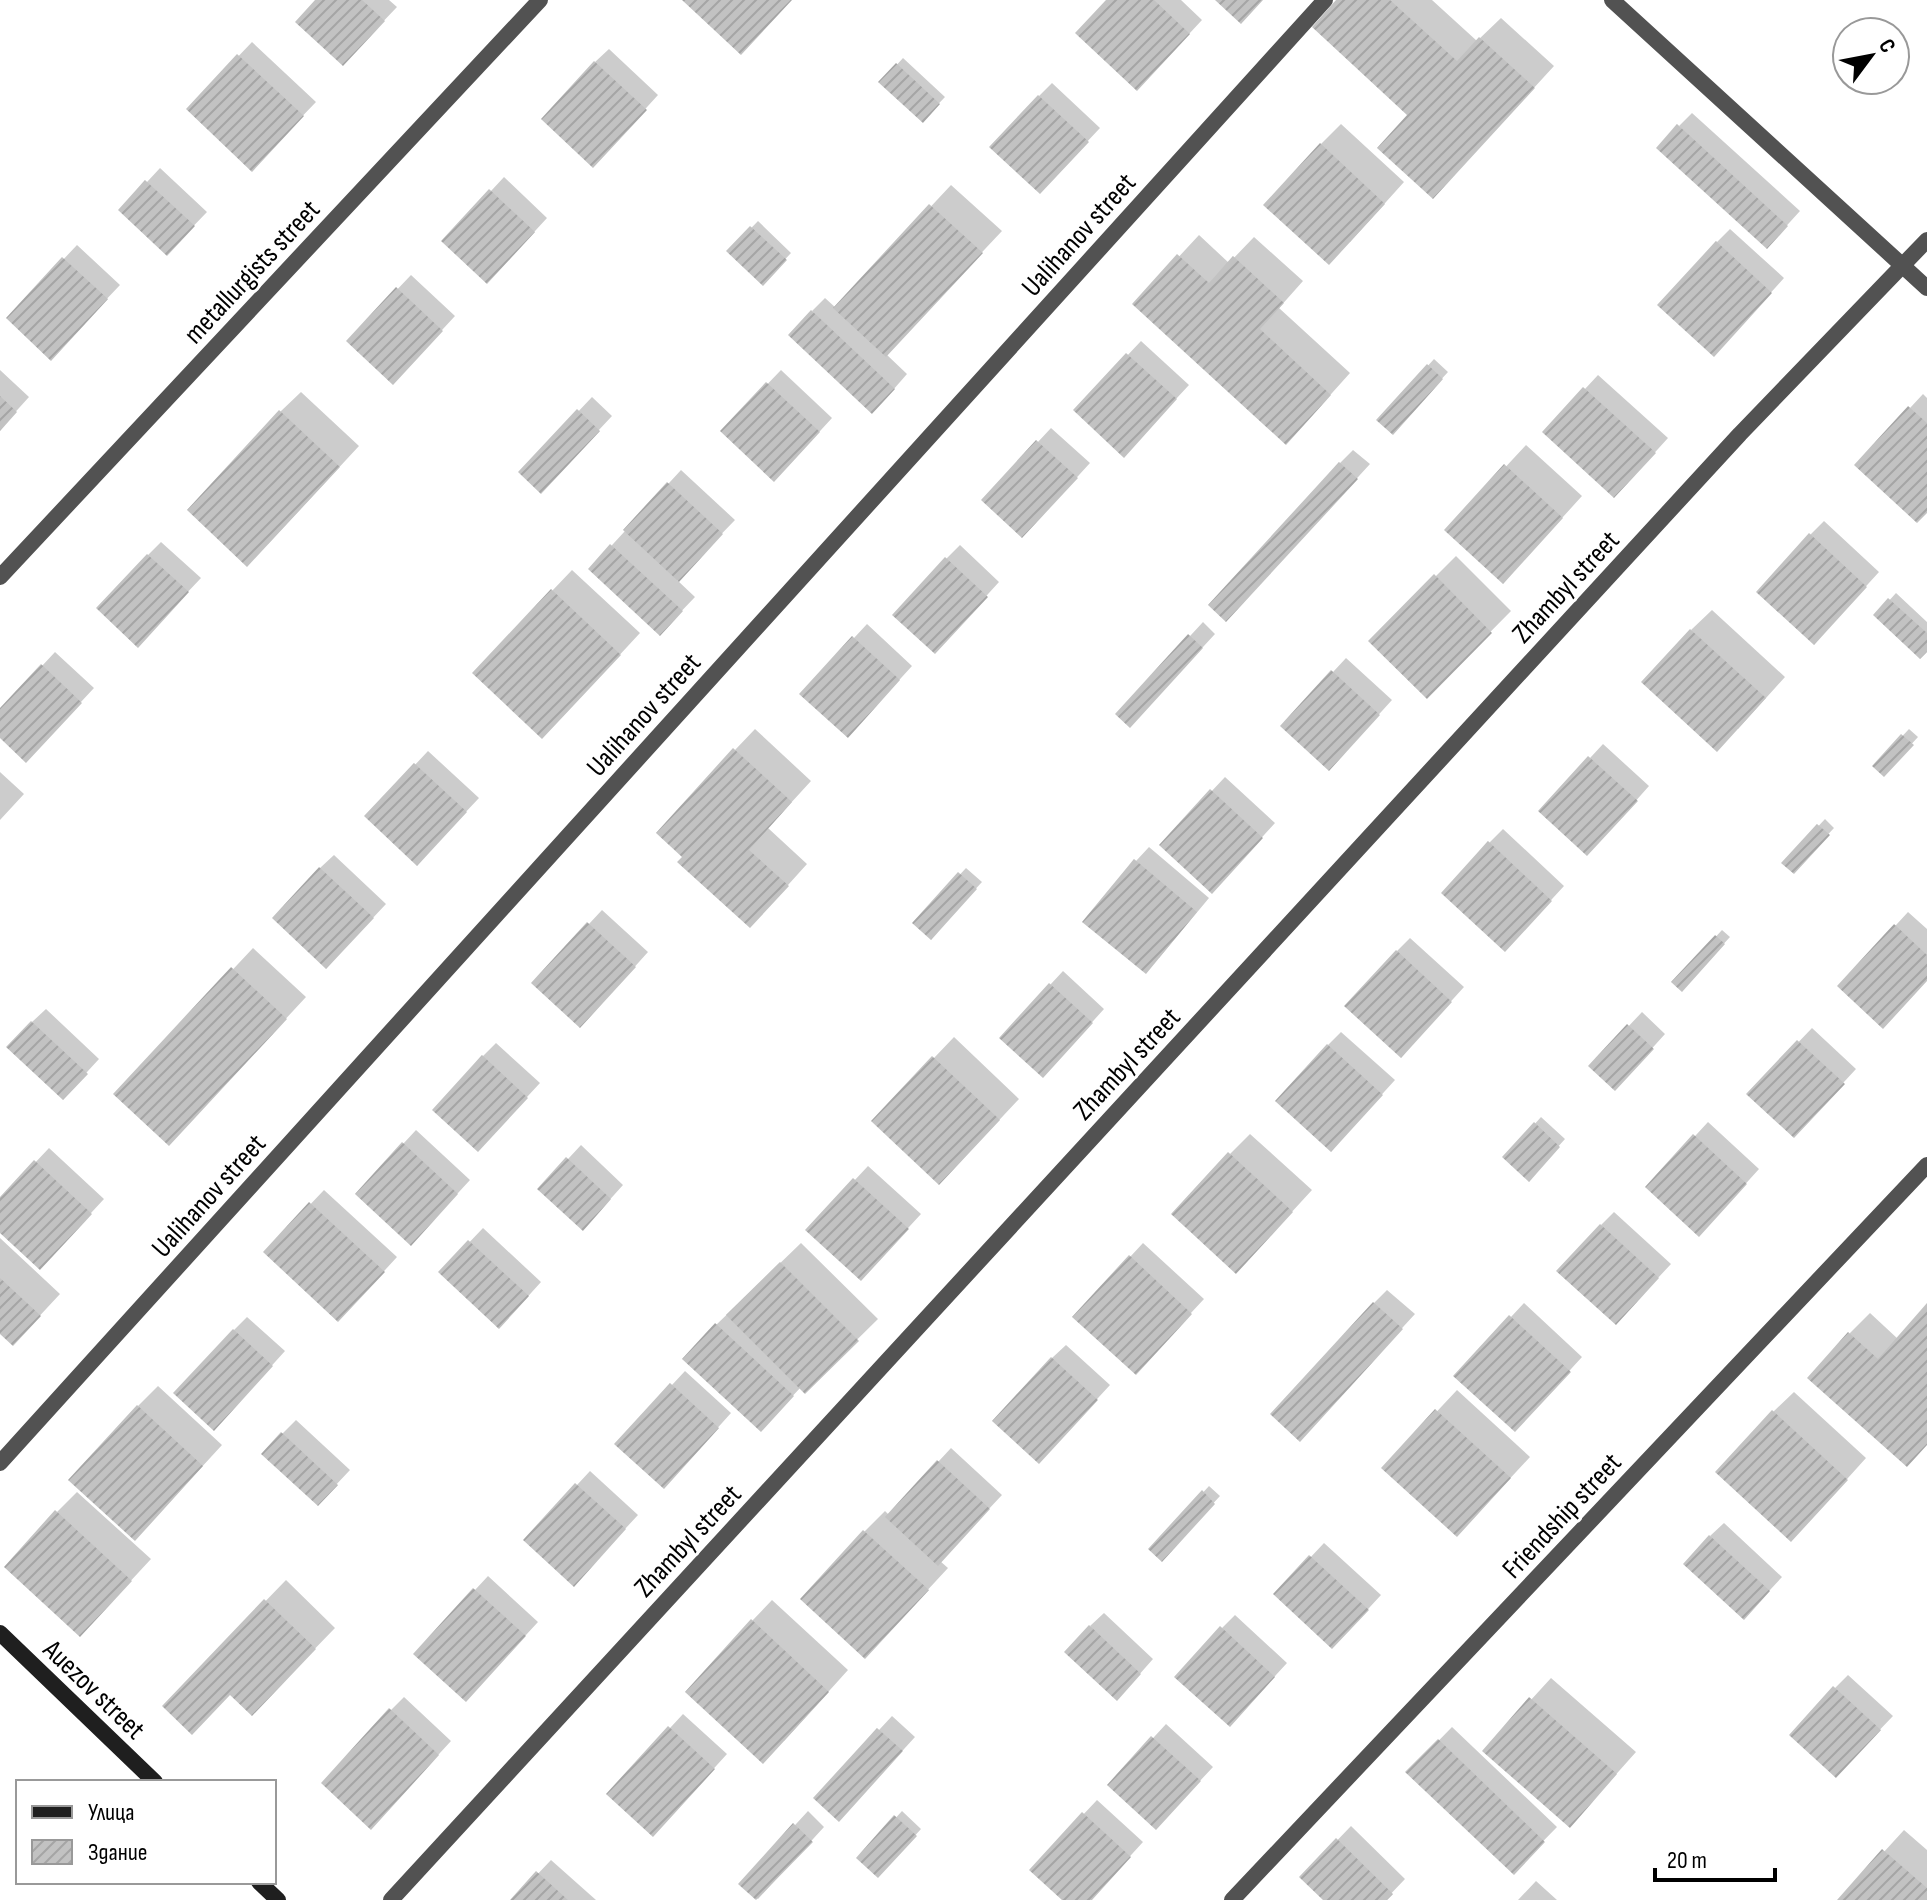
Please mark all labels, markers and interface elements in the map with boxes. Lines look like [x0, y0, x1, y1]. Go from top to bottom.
north arrow [1831, 16, 1911, 96]
text: С [1872, 34, 1901, 58]
street label: Ualihanov street [1015, 167, 1143, 303]
street label: metallurgists street [177, 193, 327, 351]
street label: Zhambyl street [1506, 524, 1626, 650]
street label: Ualihanov street [580, 647, 708, 783]
street label: Zhambyl street [1067, 1001, 1187, 1127]
street label: Ualihanov street [145, 1128, 273, 1264]
street label: Friendship street [1496, 1447, 1628, 1585]
street label: Zhambyl street [628, 1478, 748, 1604]
street label: Auezov street [36, 1633, 152, 1747]
legend [16, 1780, 276, 1884]
text: Улица [88, 1798, 134, 1827]
scale bar [1655, 1832, 1775, 1882]
text: Здание [88, 1838, 147, 1867]
text: 20 m [1667, 1846, 1707, 1875]

